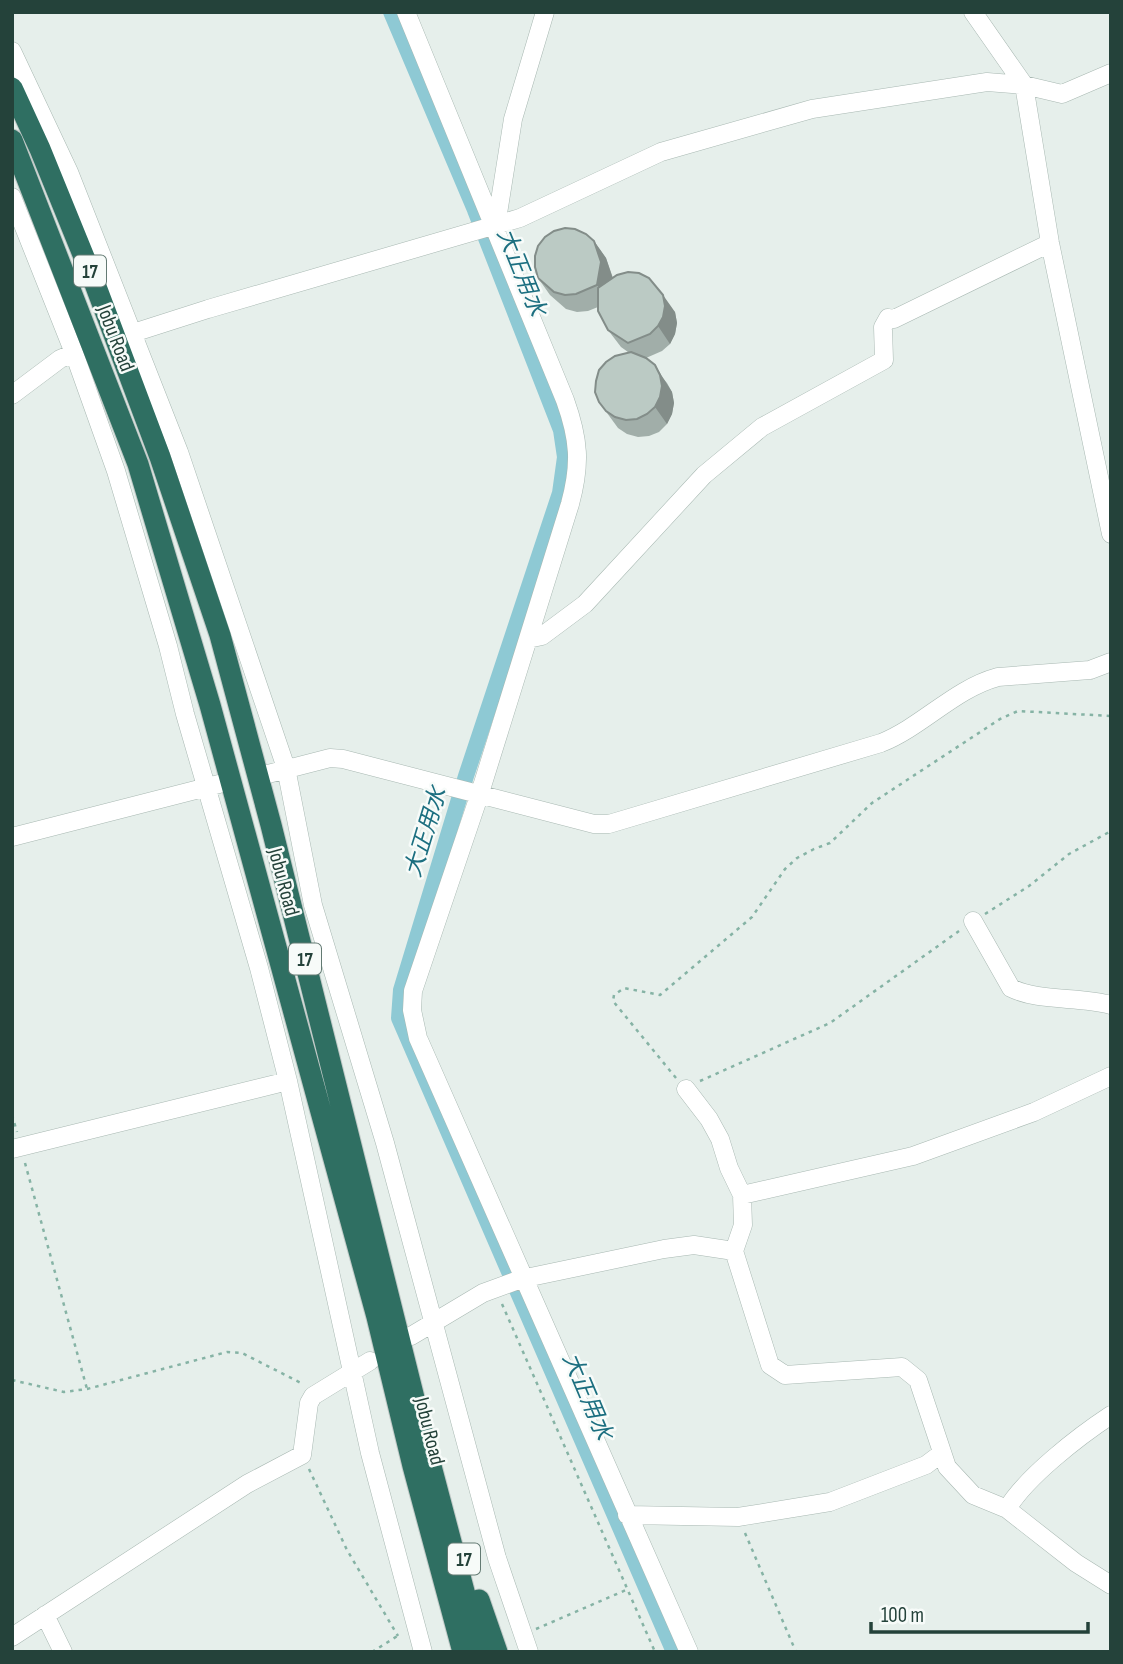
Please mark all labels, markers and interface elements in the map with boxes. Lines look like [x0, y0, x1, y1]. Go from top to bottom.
water label: 大正用水 [491, 224, 552, 323]
road number: 17 [74, 256, 106, 286]
street label: Jobu Road [91, 301, 140, 375]
water label: 大正用水 [399, 781, 454, 880]
street label: Jobu Road [262, 845, 305, 919]
road number: 17 [289, 944, 321, 974]
water label: 大正用水 [556, 1349, 619, 1447]
street label: Jobu Road [409, 1394, 450, 1468]
road number: 17 [448, 1544, 480, 1574]
scale bar [871, 1590, 1088, 1634]
text: 100 m [881, 1603, 924, 1628]

